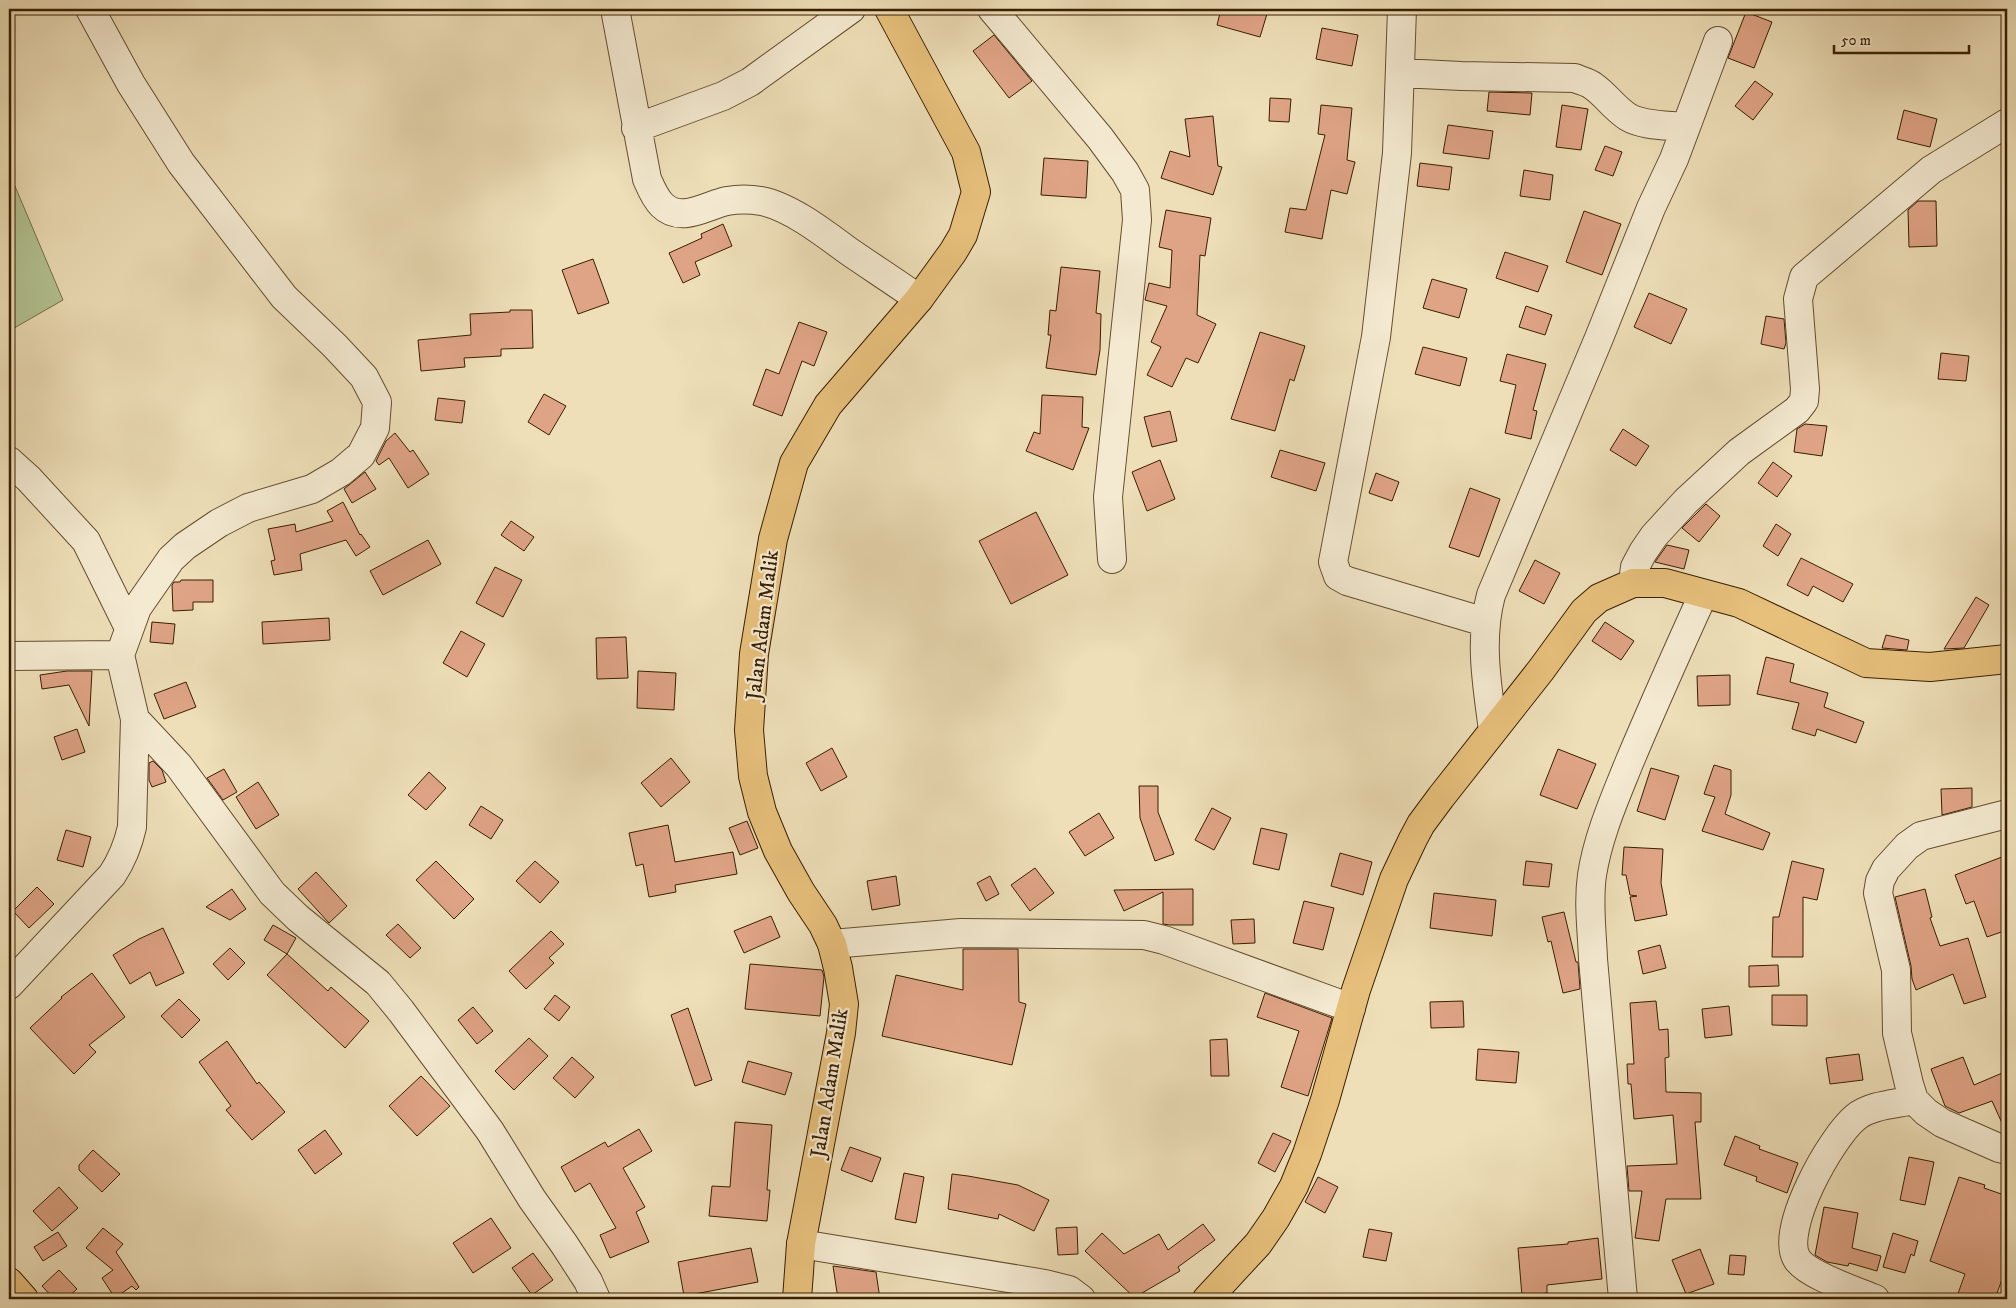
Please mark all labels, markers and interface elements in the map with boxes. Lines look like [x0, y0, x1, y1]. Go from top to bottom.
scale bar [1834, 22, 1968, 54]
text: 50 m [1841, 31, 1871, 50]
street label: Jalan Adam Malik [741, 548, 785, 704]
street label: Jalan Adam Malik [805, 1006, 855, 1162]

